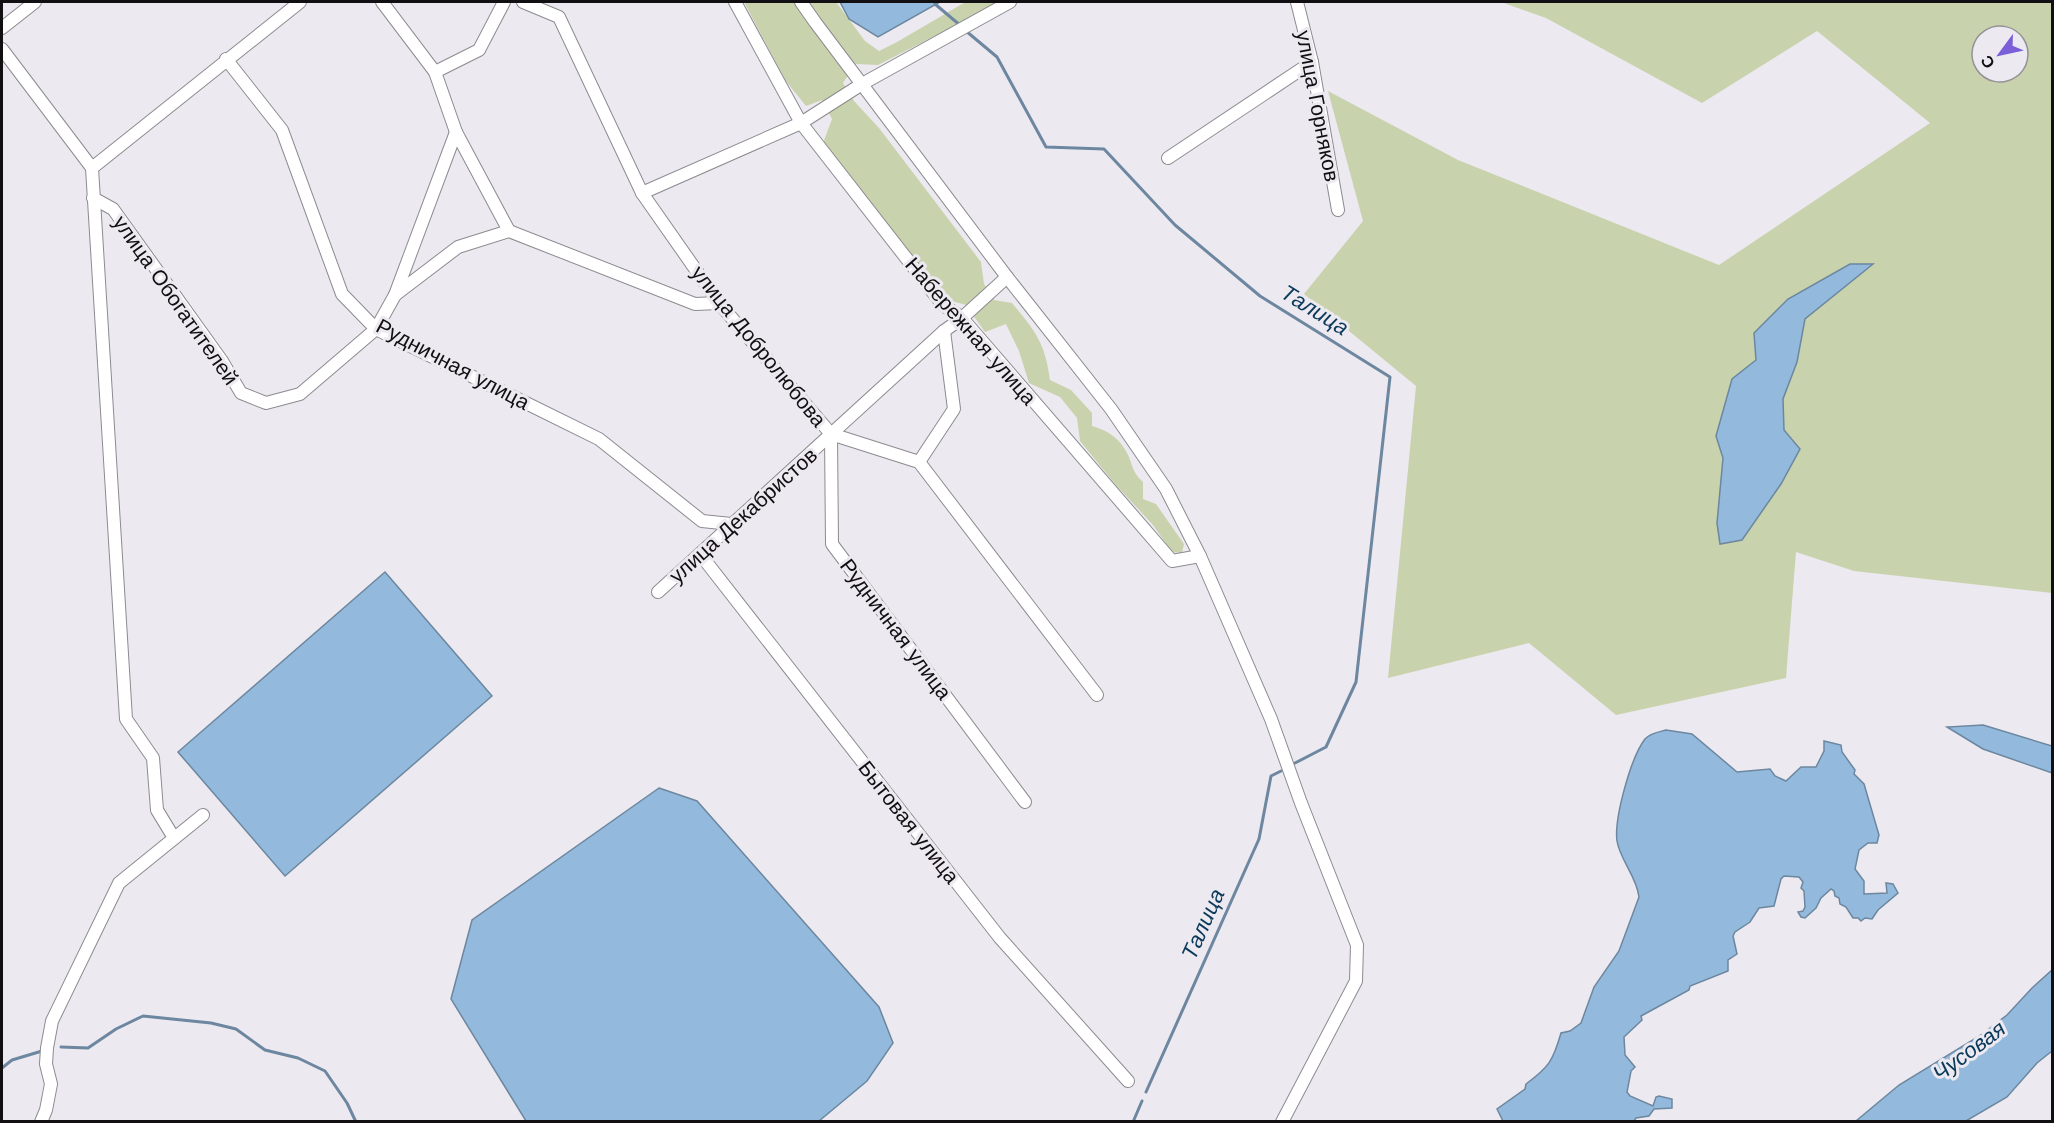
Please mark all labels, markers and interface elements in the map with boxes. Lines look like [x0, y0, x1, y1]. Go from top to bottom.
north arrow [1970, 24, 2030, 84]
street label: улица Горняков [1291, 28, 1345, 184]
text: С [1976, 52, 1999, 72]
street label: улица Обогатителей [108, 211, 244, 389]
street label: Набережная улица [900, 252, 1042, 410]
street label: улица Добролюбова [686, 260, 832, 432]
water label: Талица [1277, 280, 1353, 340]
street label: Рудничная улица [372, 313, 534, 415]
street label: улица Декабристов [664, 442, 822, 588]
street label: Рудничная улица [835, 554, 957, 705]
street label: Бытовая улица [853, 756, 965, 889]
water label: Талица [1176, 885, 1230, 963]
water label: Чусовая [1928, 1016, 2010, 1086]

